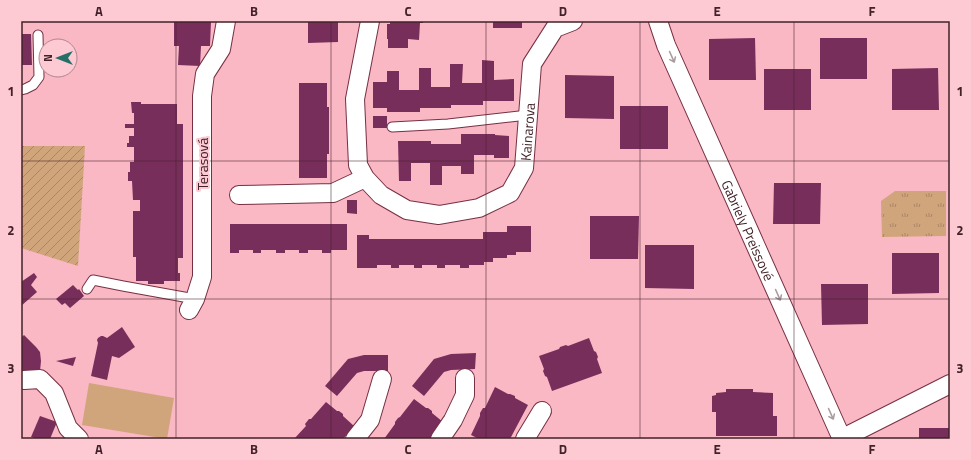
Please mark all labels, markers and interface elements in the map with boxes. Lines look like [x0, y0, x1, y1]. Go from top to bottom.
text: A [95, 1, 103, 21]
text: B [250, 1, 258, 21]
text: C [404, 1, 412, 21]
text: D [559, 1, 567, 21]
text: E [713, 1, 721, 21]
text: F [869, 1, 876, 21]
north arrow [38, 38, 78, 78]
one-way arrow [669, 51, 676, 63]
text: N [40, 54, 56, 62]
text: 1 [7, 81, 15, 101]
text: 1 [956, 81, 964, 101]
street label: Kainarova [514, 102, 539, 162]
street label: Terasová [192, 138, 213, 190]
street label: Gabriely Preissové [717, 176, 780, 284]
text: 2 [7, 220, 15, 240]
text: 2 [956, 220, 964, 240]
one-way arrow [775, 289, 782, 301]
text: 3 [7, 358, 15, 378]
text: 3 [956, 358, 964, 378]
one-way arrow [828, 407, 835, 419]
text: A [95, 439, 103, 459]
text: B [250, 439, 258, 459]
text: C [404, 439, 412, 459]
text: D [559, 439, 567, 459]
text: E [713, 439, 721, 459]
text: F [869, 439, 876, 459]

